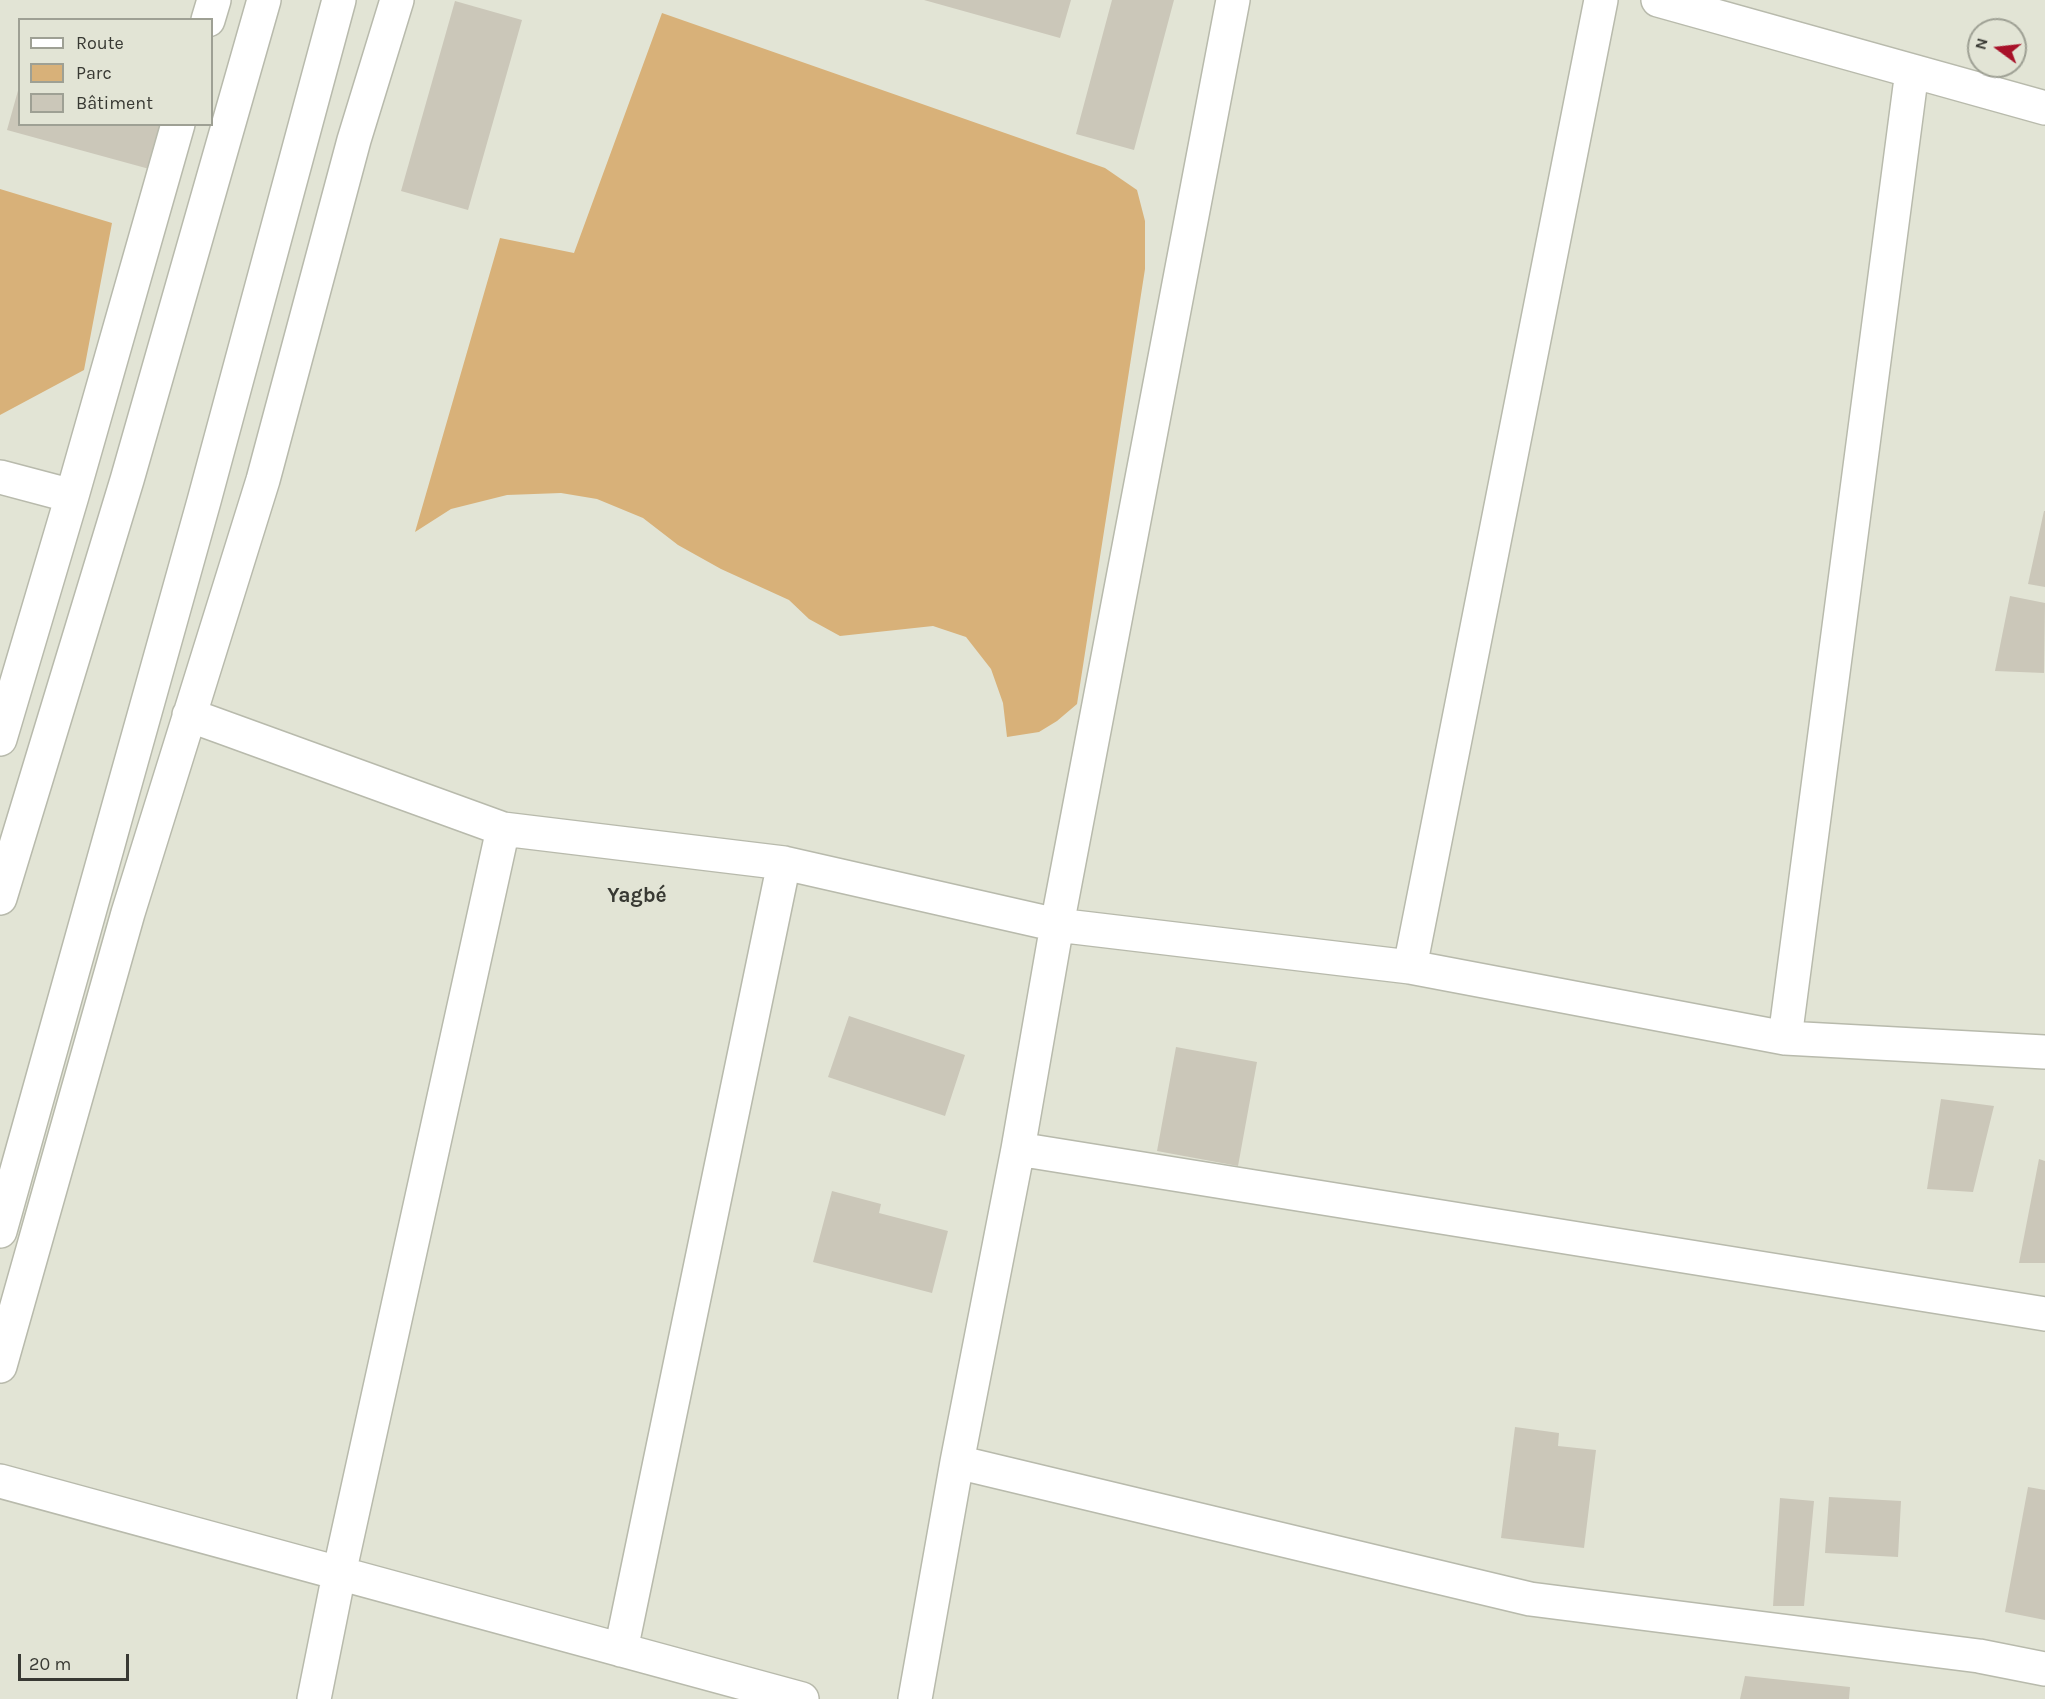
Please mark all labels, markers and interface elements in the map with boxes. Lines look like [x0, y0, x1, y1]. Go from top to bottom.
legend [18, 18, 213, 126]
north arrow [1967, 18, 2027, 78]
text: Route [76, 32, 124, 54]
text: N [1970, 36, 1992, 52]
text: Parc [76, 62, 112, 84]
text: Bâtiment [76, 92, 153, 114]
district label: Yagbé [607, 883, 667, 909]
scale bar [21, 1642, 132, 1680]
text: 20 m [29, 1653, 71, 1675]

